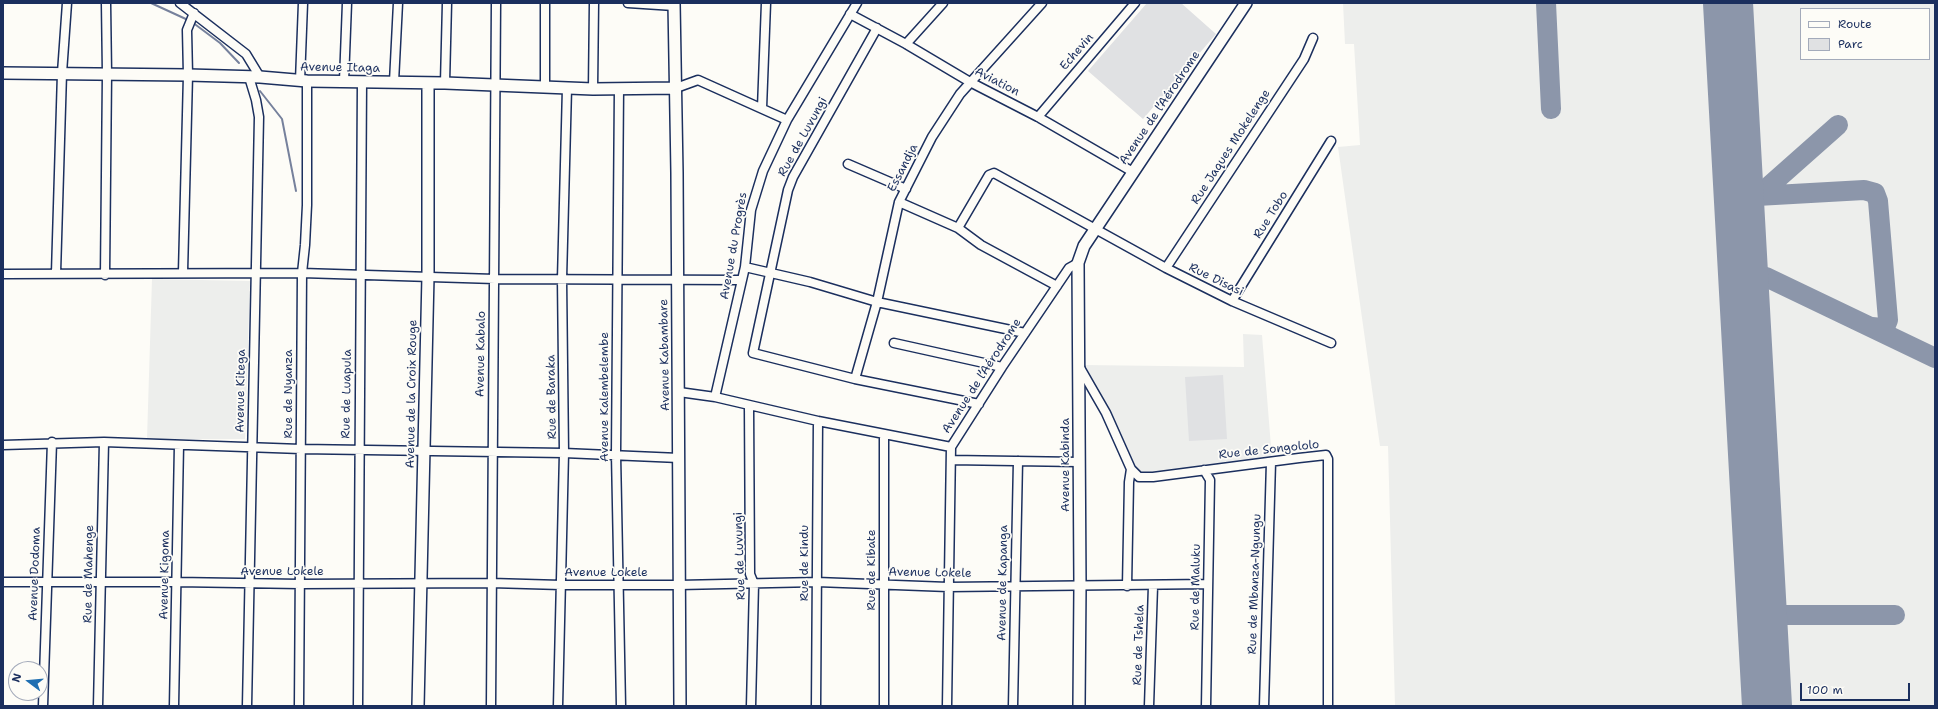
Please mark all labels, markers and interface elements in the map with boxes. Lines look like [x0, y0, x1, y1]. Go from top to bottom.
legend [1800, 8, 1930, 60]
text: Route [1838, 16, 1872, 32]
street label: Echevin [1057, 31, 1097, 73]
text: Parc [1838, 36, 1863, 52]
street label: Avenue de l’Aérodrome [1117, 48, 1203, 168]
street label: Avenue Itaga [300, 60, 380, 76]
street label: Aviation [972, 65, 1022, 99]
street label: Rue Jaques Mokelenge [1188, 87, 1274, 207]
street label: Rue de Luvungi [775, 95, 831, 179]
street label: Essandja [885, 142, 921, 194]
street label: Rue Tobo [1251, 189, 1291, 241]
street label: Avenue du Progrès [717, 191, 751, 301]
street label: Rue Disasi [1186, 261, 1246, 299]
street label: Avenue Kabambare [657, 299, 673, 411]
street label: Avenue Kabalo [473, 311, 489, 397]
street label: Avenue de l’Aérodrome [939, 316, 1025, 436]
street label: Avenue de la Croix Rouge [404, 319, 420, 469]
street label: Avenue Kalembelembe [598, 332, 612, 462]
street label: Avenue Kitega [233, 349, 249, 433]
street label: Rue de Nyanza [282, 349, 296, 439]
street label: Rue de Luapula [339, 349, 355, 439]
street label: Rue de Baraka [544, 355, 560, 439]
street label: Avenue Kabinda [1059, 418, 1073, 512]
street label: Rue de Songololo [1218, 438, 1320, 462]
street label: Rue de Luvungi [731, 512, 749, 600]
street label: Rue de Mbanza-Ngungu [1245, 513, 1265, 655]
street label: Rue de Mahenge [81, 525, 97, 623]
street label: Rue de Kindu [798, 525, 812, 601]
street label: Avenue de Kapanga [995, 525, 1011, 641]
street label: Avenue Dodoma [26, 527, 44, 621]
street label: Avenue Kigoma [157, 530, 173, 620]
street label: Rue de Kibate [865, 530, 879, 610]
street label: Rue de Maluku [1188, 544, 1204, 630]
street label: Avenue Lokele [240, 565, 324, 579]
street label: Avenue Lokele [888, 565, 972, 581]
street label: Avenue Lokele [564, 566, 648, 580]
street label: Rue de Tshela [1130, 604, 1148, 686]
north arrow [8, 661, 48, 701]
text: N [9, 672, 25, 684]
scale bar [1802, 675, 1912, 701]
text: 100 m [1807, 682, 1843, 698]

